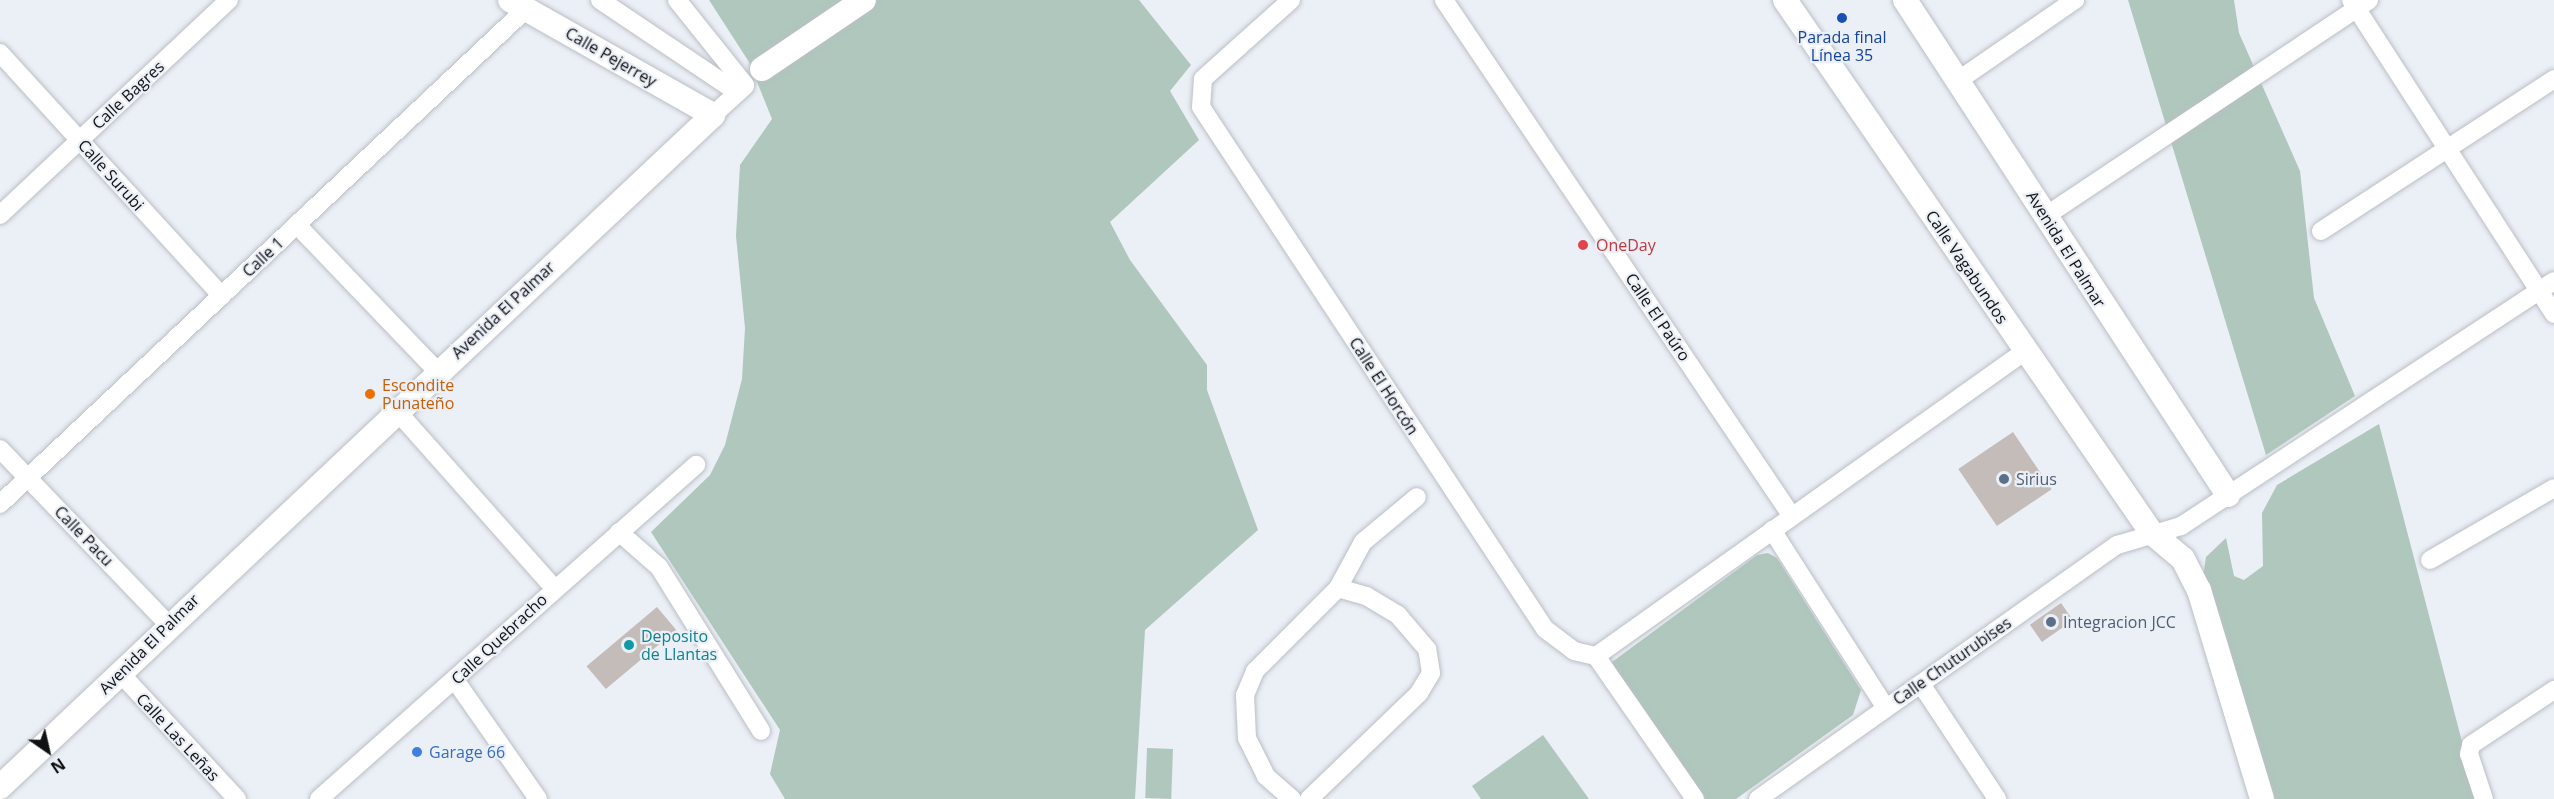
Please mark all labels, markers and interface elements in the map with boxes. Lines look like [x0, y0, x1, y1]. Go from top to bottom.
marker: Parada final Línea 35 [1835, 11, 1849, 25]
street label: Calle Pejerrey [562, 23, 660, 91]
place label: Parada final Línea 35 [1798, 27, 1886, 65]
street label: Calle Bagres [88, 57, 168, 133]
street label: Calle Surubi [74, 136, 148, 214]
street label: Avenida El Palmar [2022, 187, 2110, 311]
street label: Calle Vagabundos [1922, 207, 2012, 327]
street label: Calle 1 [238, 233, 288, 281]
place label: OneDay [1596, 235, 1656, 255]
marker: OneDay [1574, 236, 1592, 254]
street label: Avenida El Palmar [448, 257, 558, 363]
street label: Calle El Paúro [1622, 269, 1694, 365]
street label: Calle El Horcón [1345, 334, 1423, 438]
place label: Escondite Punateño [382, 375, 454, 413]
marker: Escondite Punateño [363, 387, 377, 401]
place label: Sirius [2016, 469, 2057, 489]
marker: Sirius [1997, 472, 2011, 486]
street label: Calle Pacu [51, 502, 117, 570]
street label: Avenida El Palmar [95, 590, 203, 698]
street label: Calle Quebracho [447, 590, 551, 688]
place label: Integracion JCC [2063, 612, 2176, 632]
street label: Calle Chuturubises [1889, 613, 2015, 709]
marker: Integracion JCC [2044, 615, 2058, 629]
place label: Deposito de Llantas [641, 626, 717, 664]
marker: Deposito de Llantas [622, 638, 636, 652]
street label: Calle Las Leñas [132, 689, 224, 785]
north arrow [18, 721, 78, 781]
place label: Garage 66 [429, 742, 505, 762]
marker: Garage 66 [410, 745, 424, 759]
text: N [47, 753, 70, 779]

